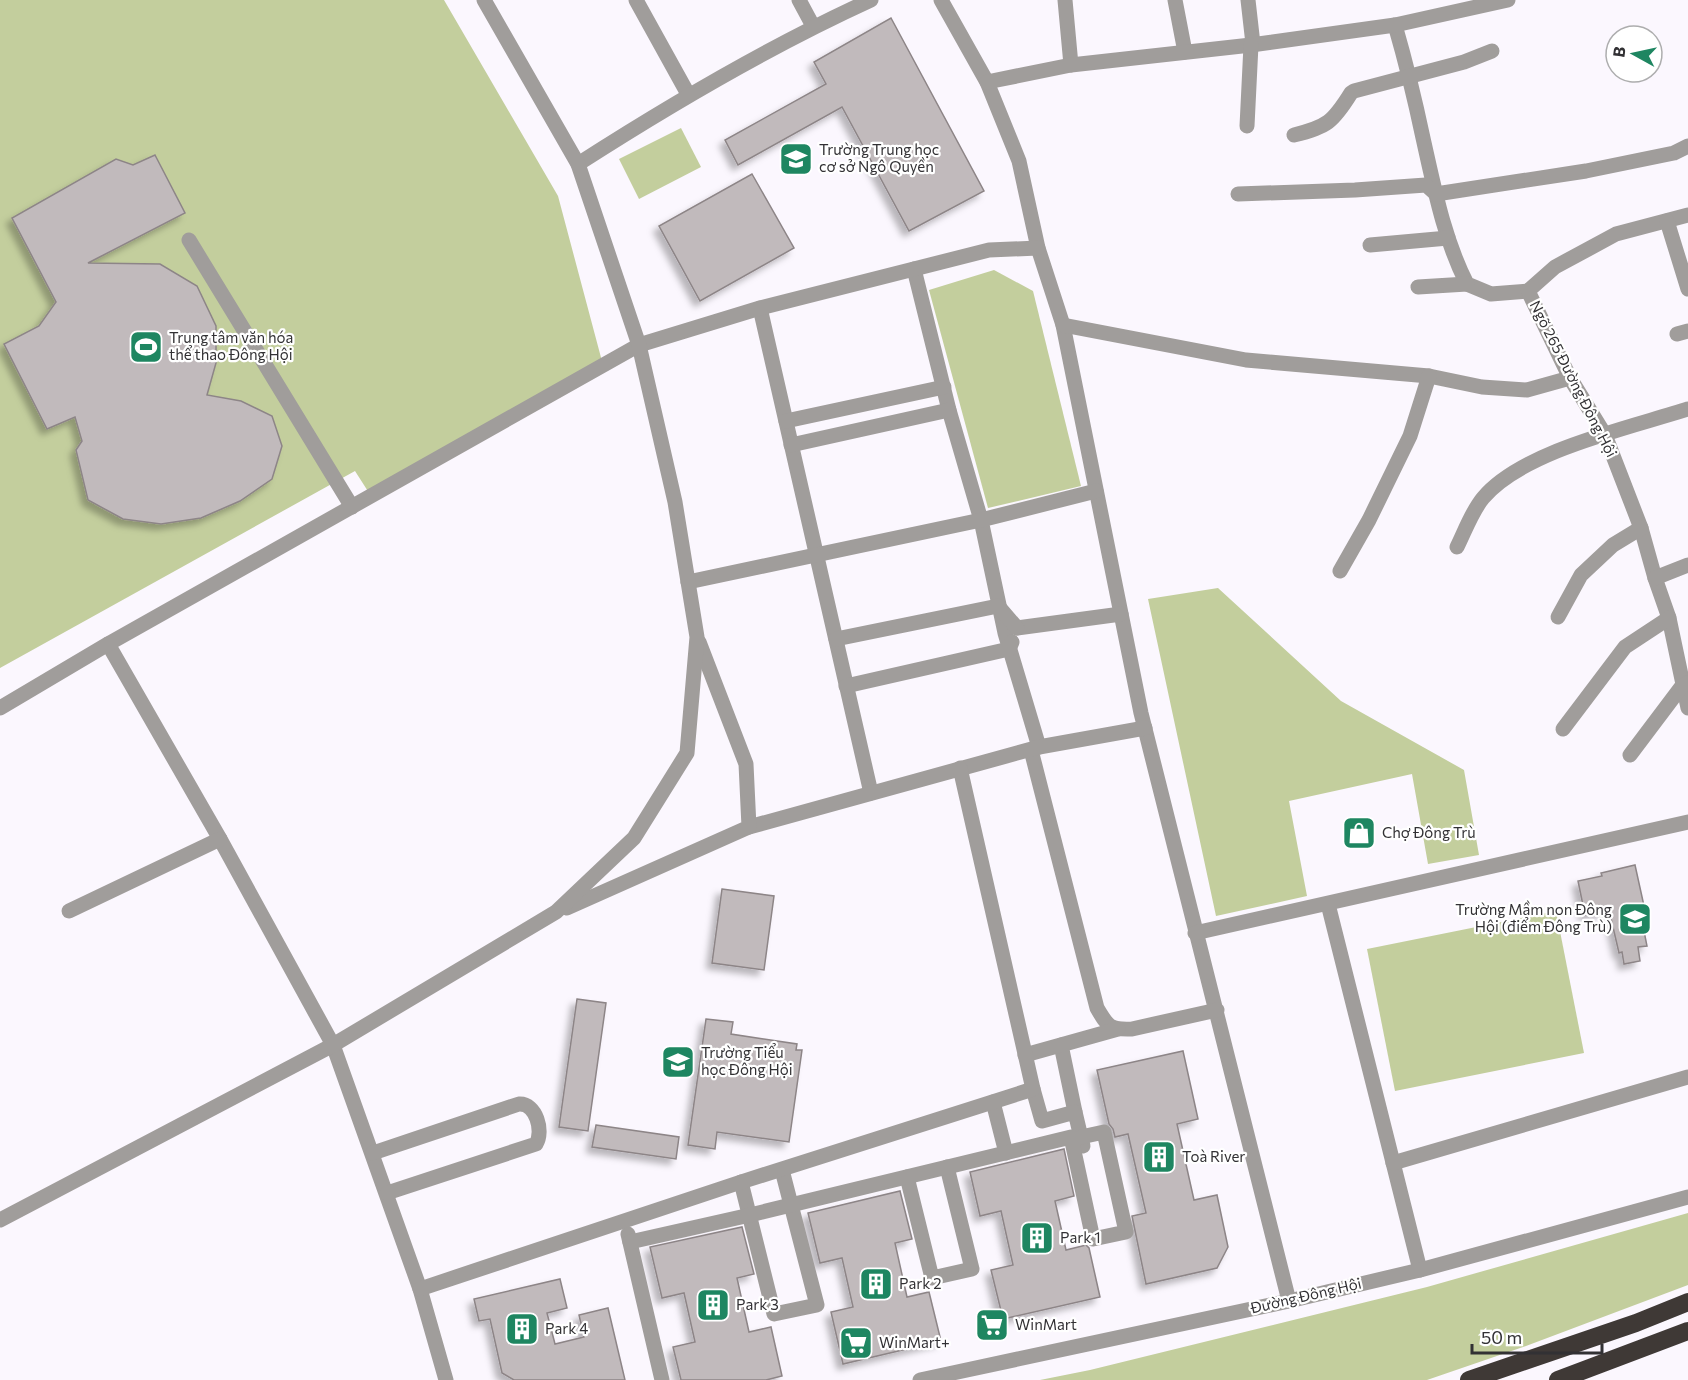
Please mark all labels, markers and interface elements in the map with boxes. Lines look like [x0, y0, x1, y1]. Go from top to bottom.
north arrow [1604, 24, 1664, 84]
text: B [1609, 45, 1629, 58]
place label: Trường Trung học cơ sở Ngô Quyền [819, 140, 939, 175]
school or university icon: Trường Trung học cơ sở Ngô Quyền [778, 141, 814, 177]
street label: Ngõ 265 Đường Đông Hội [1527, 297, 1621, 460]
place label: Trung tâm văn hóa thể thao Đông Hội [169, 328, 293, 363]
sports icon: Trung tâm văn hóa thể thao Đông Hội [128, 329, 164, 365]
shop icon: Chợ Đông Trù [1341, 815, 1377, 851]
place label: Chợ Đông Trù [1382, 823, 1476, 841]
place label: Trường Mầm non Đông Hội (điểm Đông Trù) [1455, 900, 1612, 935]
school or university icon: Trường Mầm non Đông Hội (điểm Đông Trù) [1617, 901, 1653, 937]
place label: Trường Tiểu học Đông Hội [701, 1043, 793, 1078]
school or university icon: Trường Tiểu học Đông Hội [660, 1044, 696, 1080]
building icon: Toà River [1141, 1139, 1177, 1175]
place label: Toà River [1182, 1147, 1245, 1165]
building icon: Park 1 [1019, 1220, 1055, 1256]
place label: Park 1 [1060, 1228, 1101, 1246]
building icon: Park 2 [858, 1266, 894, 1302]
place label: Park 2 [899, 1274, 942, 1292]
street label: Đường Đông Hội [1248, 1274, 1363, 1317]
building icon: Park 3 [695, 1287, 731, 1323]
place label: Park 3 [736, 1295, 779, 1313]
supermarket icon: WinMart [974, 1307, 1010, 1343]
building icon: Park 4 [504, 1311, 540, 1347]
place label: WinMart [1015, 1315, 1077, 1333]
scale bar [1472, 1317, 1602, 1355]
place label: Park 4 [545, 1319, 588, 1337]
supermarket icon: WinMart+ [838, 1325, 874, 1361]
text: 50 m [1481, 1326, 1522, 1348]
place label: WinMart+ [879, 1333, 950, 1351]

